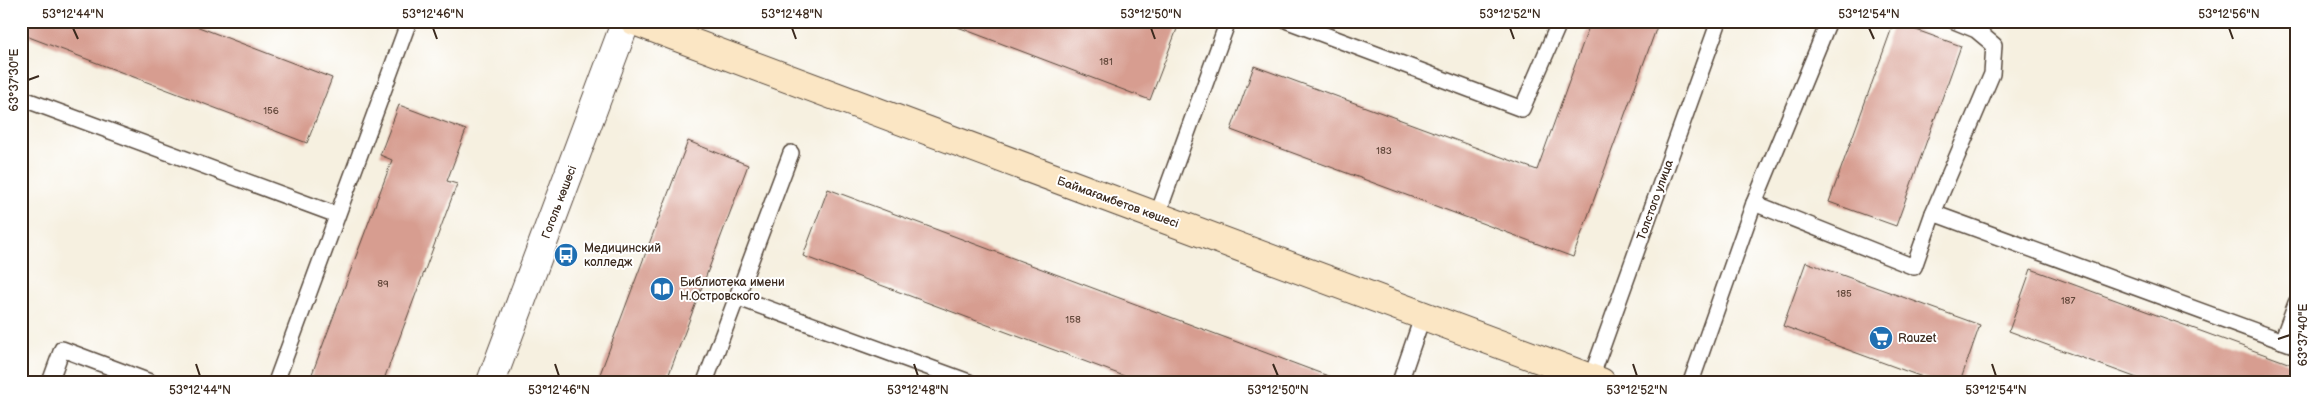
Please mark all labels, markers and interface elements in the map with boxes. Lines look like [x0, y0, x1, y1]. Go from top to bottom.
text: 53°12'44"N [42, 7, 104, 22]
text: 53°12'46"N [402, 7, 464, 22]
text: 53°12'48"N [761, 7, 823, 22]
text: 53°12'50"N [1120, 7, 1182, 22]
text: 53°12'52"N [1479, 7, 1541, 22]
text: 53°12'54"N [1838, 7, 1900, 22]
text: 53°12'56"N [2198, 7, 2260, 22]
text: 63°37'30"E [7, 49, 22, 111]
house number: 181 [1099, 56, 1113, 68]
house number: 156 [263, 105, 279, 117]
house number: 183 [1376, 145, 1392, 157]
street label: Толстого улица [1634, 158, 1677, 242]
street label: Гоголь көшесі [539, 163, 580, 241]
street label: Баймағамбетов көшесі [1055, 173, 1181, 231]
place label: Медицинский колледж [584, 241, 661, 270]
bus stop icon: Медицинский колледж [553, 242, 579, 268]
place label: Библиотека имени Н.Островского [680, 275, 785, 304]
library icon: Библиотека имени Н.Островского [649, 276, 675, 302]
house number: 89 [377, 278, 389, 290]
house number: 185 [1836, 288, 1852, 300]
house number: 187 [2061, 295, 2075, 307]
text: 63°37'40"E [2296, 304, 2311, 366]
house number: 158 [1065, 314, 1081, 326]
supermarket icon: Rauzet [1868, 325, 1894, 351]
place label: Rauzet [1898, 331, 1937, 346]
text: 53°12'44"N [169, 383, 231, 398]
text: 53°12'46"N [528, 383, 590, 398]
text: 53°12'48"N [887, 383, 949, 398]
text: 53°12'50"N [1247, 383, 1309, 398]
text: 53°12'52"N [1606, 383, 1668, 398]
text: 53°12'54"N [1965, 383, 2027, 398]

